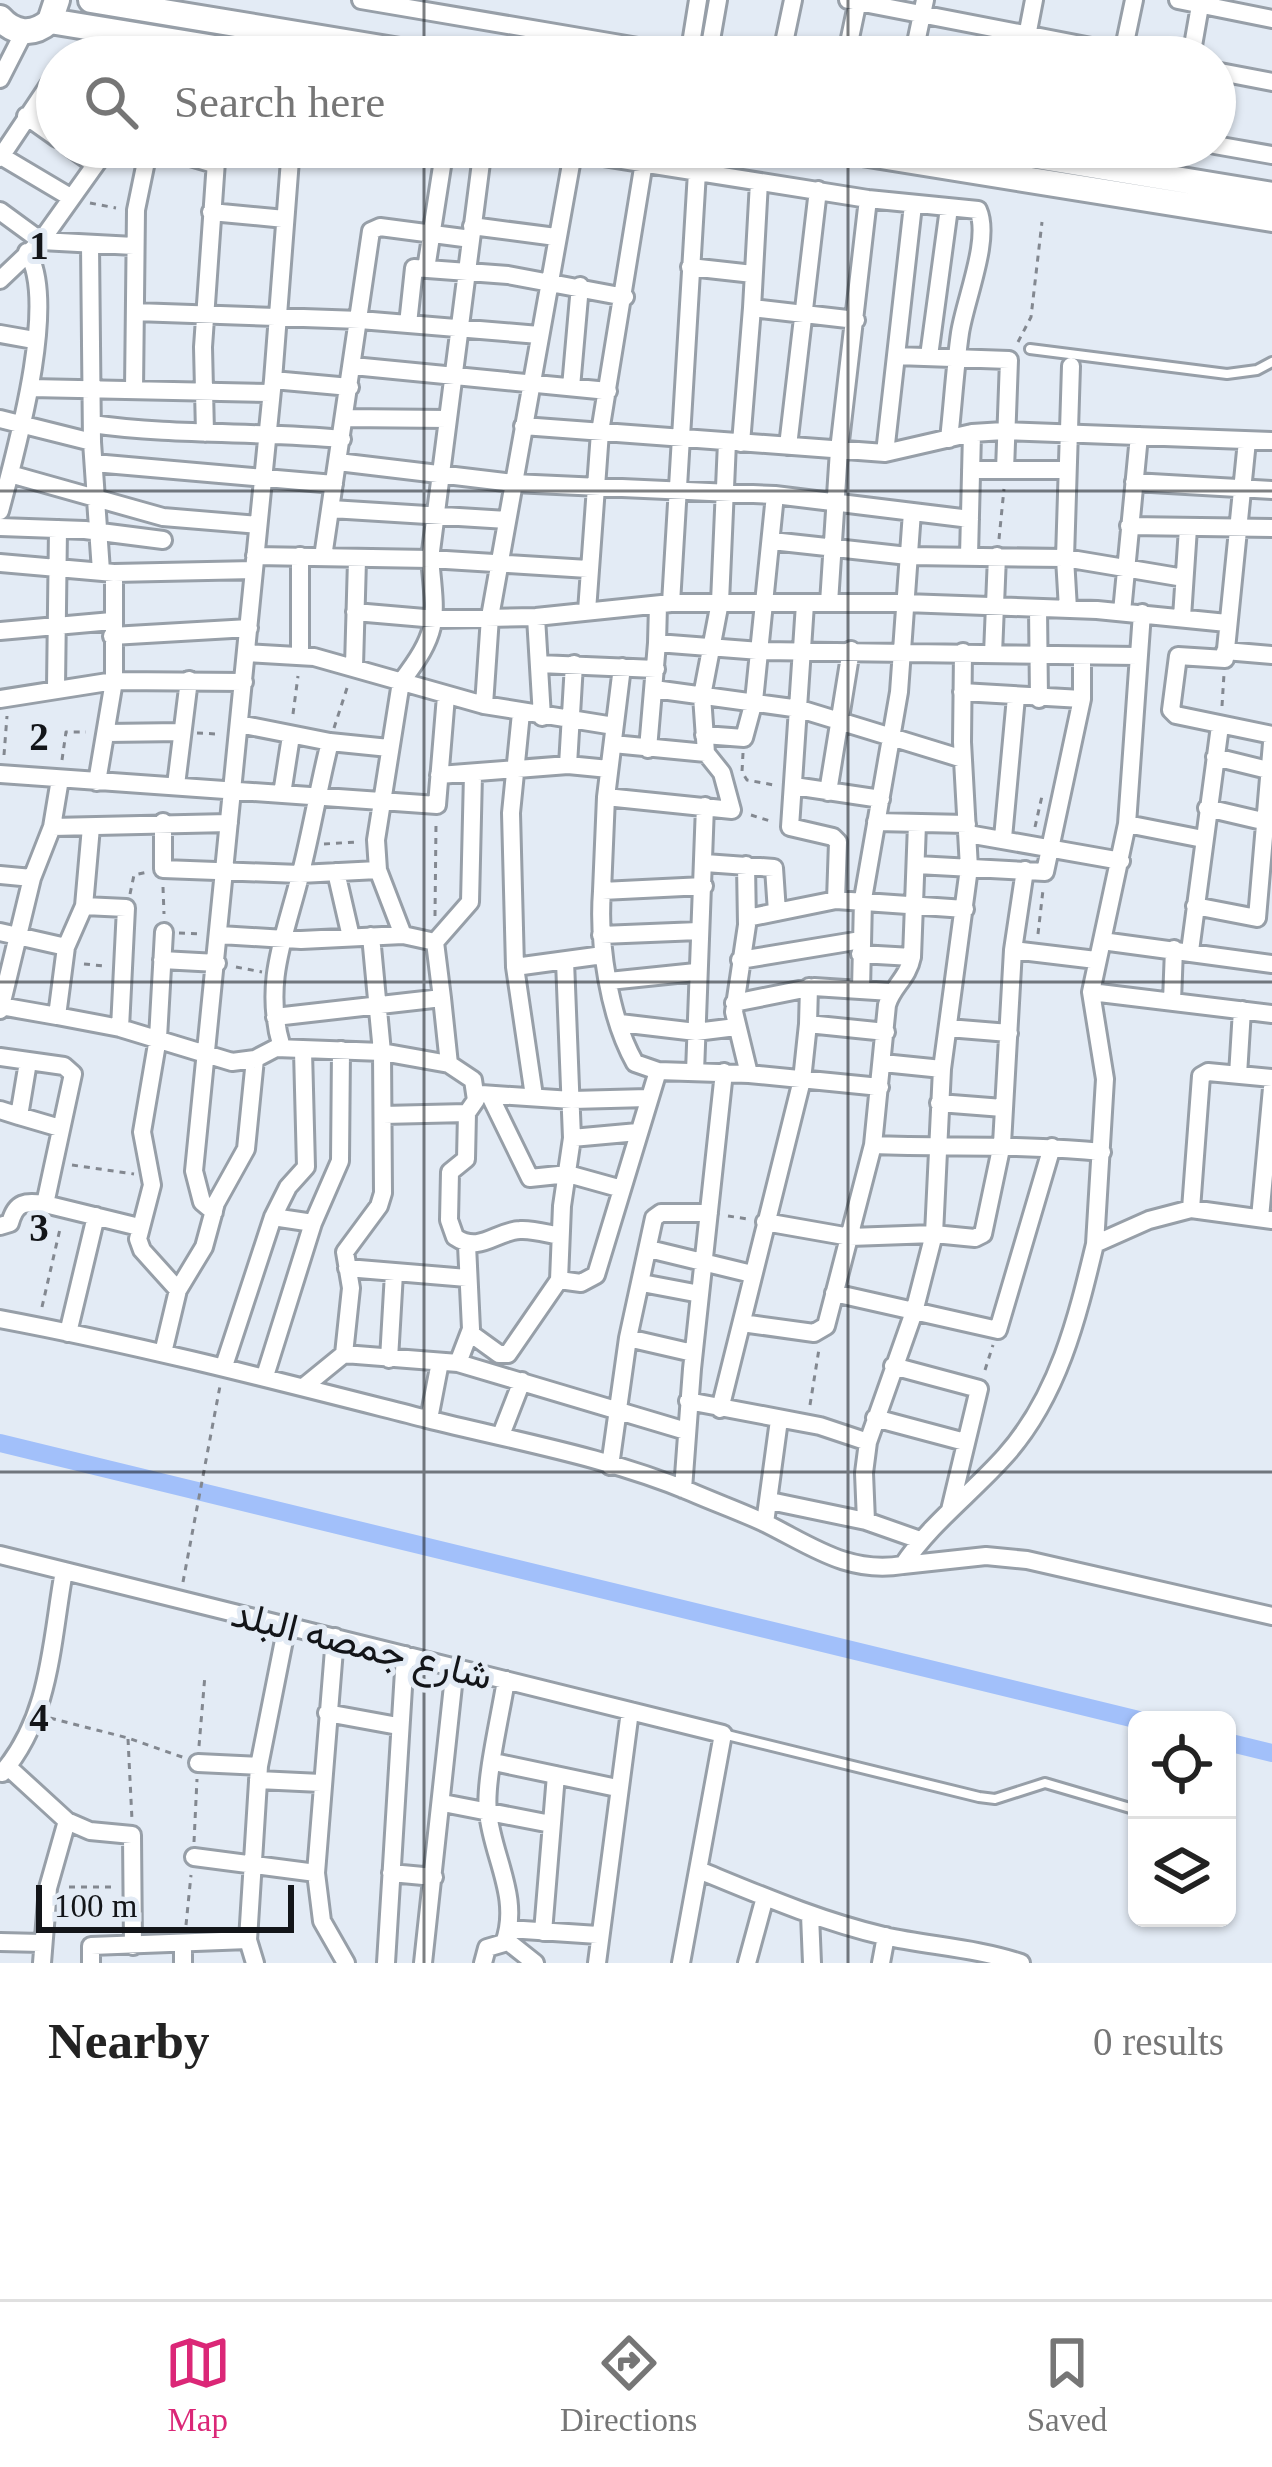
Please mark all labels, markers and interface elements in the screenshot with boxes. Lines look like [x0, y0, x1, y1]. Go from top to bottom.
search box [36, 36, 1236, 168]
icon: search [78, 69, 144, 135]
text: Search here [174, 77, 385, 127]
text: 1 [29, 224, 49, 267]
text: 2 [29, 715, 49, 758]
text: 3 [29, 1206, 49, 1249]
street label: شارع جمصه البلد [226, 1591, 497, 1703]
text: 4 [29, 1696, 49, 1739]
map controls [1128, 1711, 1236, 1927]
button: locate [1128, 1711, 1236, 1819]
button: layers [1128, 1819, 1236, 1927]
scale bar [36, 1879, 294, 1932]
text: 100 m [54, 1888, 137, 1924]
text: Nearby [48, 2013, 209, 2069]
text: 0 results [1093, 2020, 1224, 2063]
tab: Map [165, 2330, 231, 2439]
tab: Directions [560, 2330, 697, 2439]
tab: Saved [1027, 2330, 1107, 2439]

